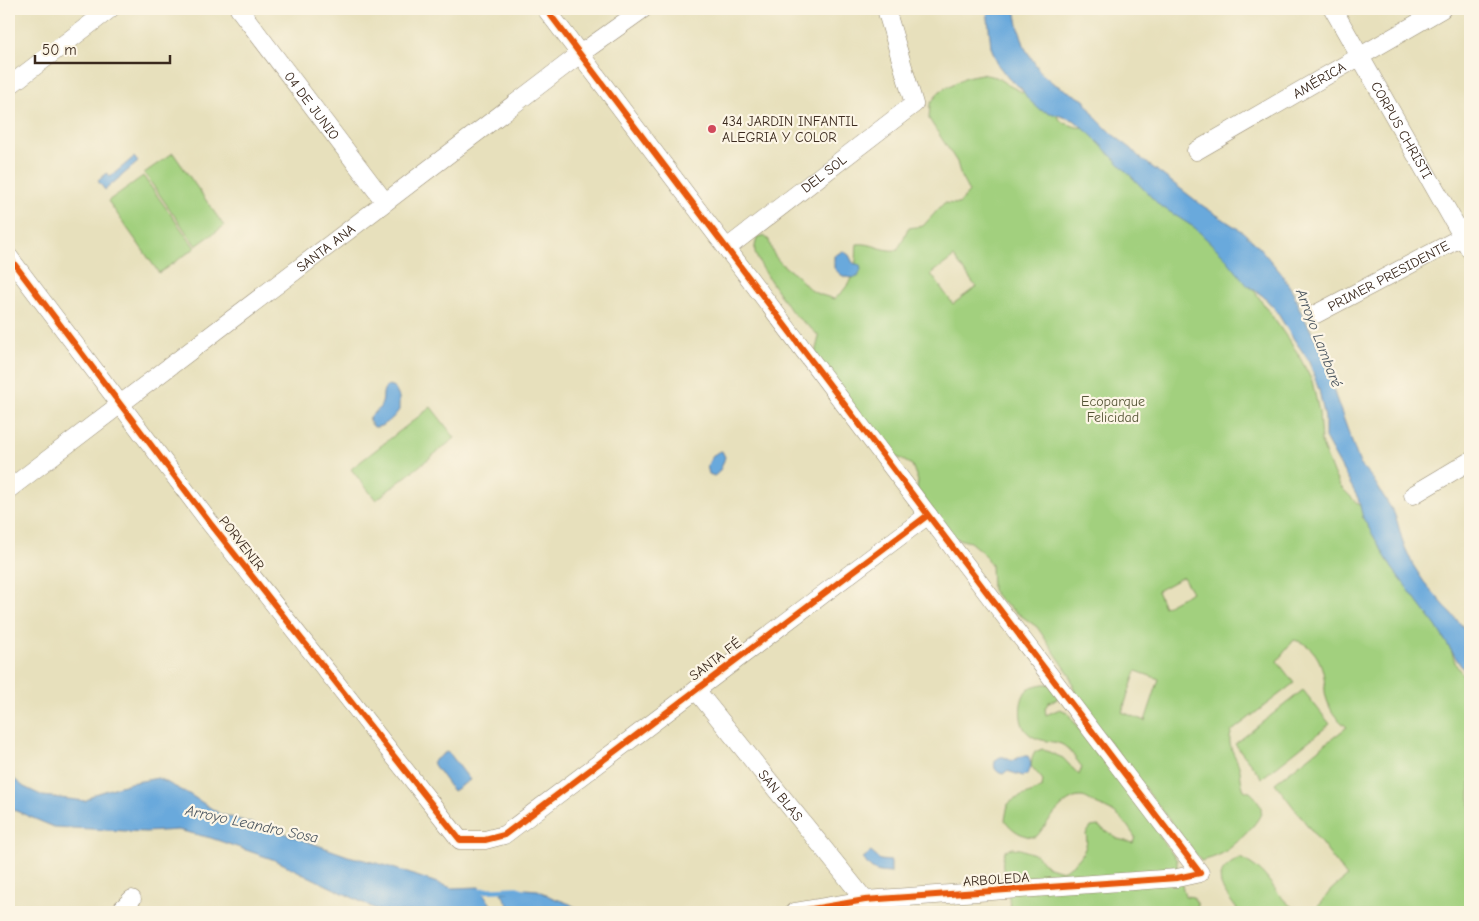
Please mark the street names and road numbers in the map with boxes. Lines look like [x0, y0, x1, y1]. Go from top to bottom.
street label: AMÉRICA [1290, 58, 1349, 102]
street label: 04 DE JUNIO [280, 68, 343, 143]
street label: CORPUS CHRISTI [1367, 78, 1436, 182]
street label: DEL SOL [798, 151, 850, 197]
street label: SANTA ANA [293, 220, 359, 276]
street label: PRIMER PRESIDENTE [1325, 237, 1452, 315]
street label: PORVENIR [215, 513, 268, 574]
street label: SANTA FÉ [686, 634, 745, 684]
street label: SAN BLAS [754, 766, 806, 825]
street label: ARBOLEDA [962, 869, 1030, 890]

